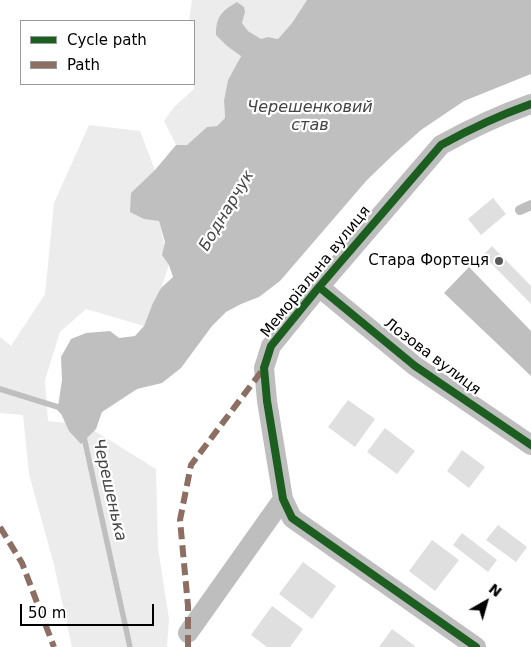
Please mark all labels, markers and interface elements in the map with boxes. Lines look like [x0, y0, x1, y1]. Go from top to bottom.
legend [20, 20, 195, 85]
text: Cycle path [67, 31, 147, 49]
text: Path [67, 56, 100, 74]
water label: Черешенковий став [247, 98, 373, 136]
water label: Боднарчук [195, 167, 259, 255]
street label: Меморіальна вулиця [257, 203, 375, 341]
place label: Стара Фортеця [368, 252, 489, 270]
marker: Стара Фортеця [493, 255, 505, 267]
street label: Лозова вулиця [380, 315, 484, 399]
water label: Черешенька [88, 437, 130, 543]
north arrow [461, 577, 511, 627]
text: N [486, 580, 505, 600]
scale bar [22, 594, 156, 626]
text: 50 m [28, 604, 66, 622]

